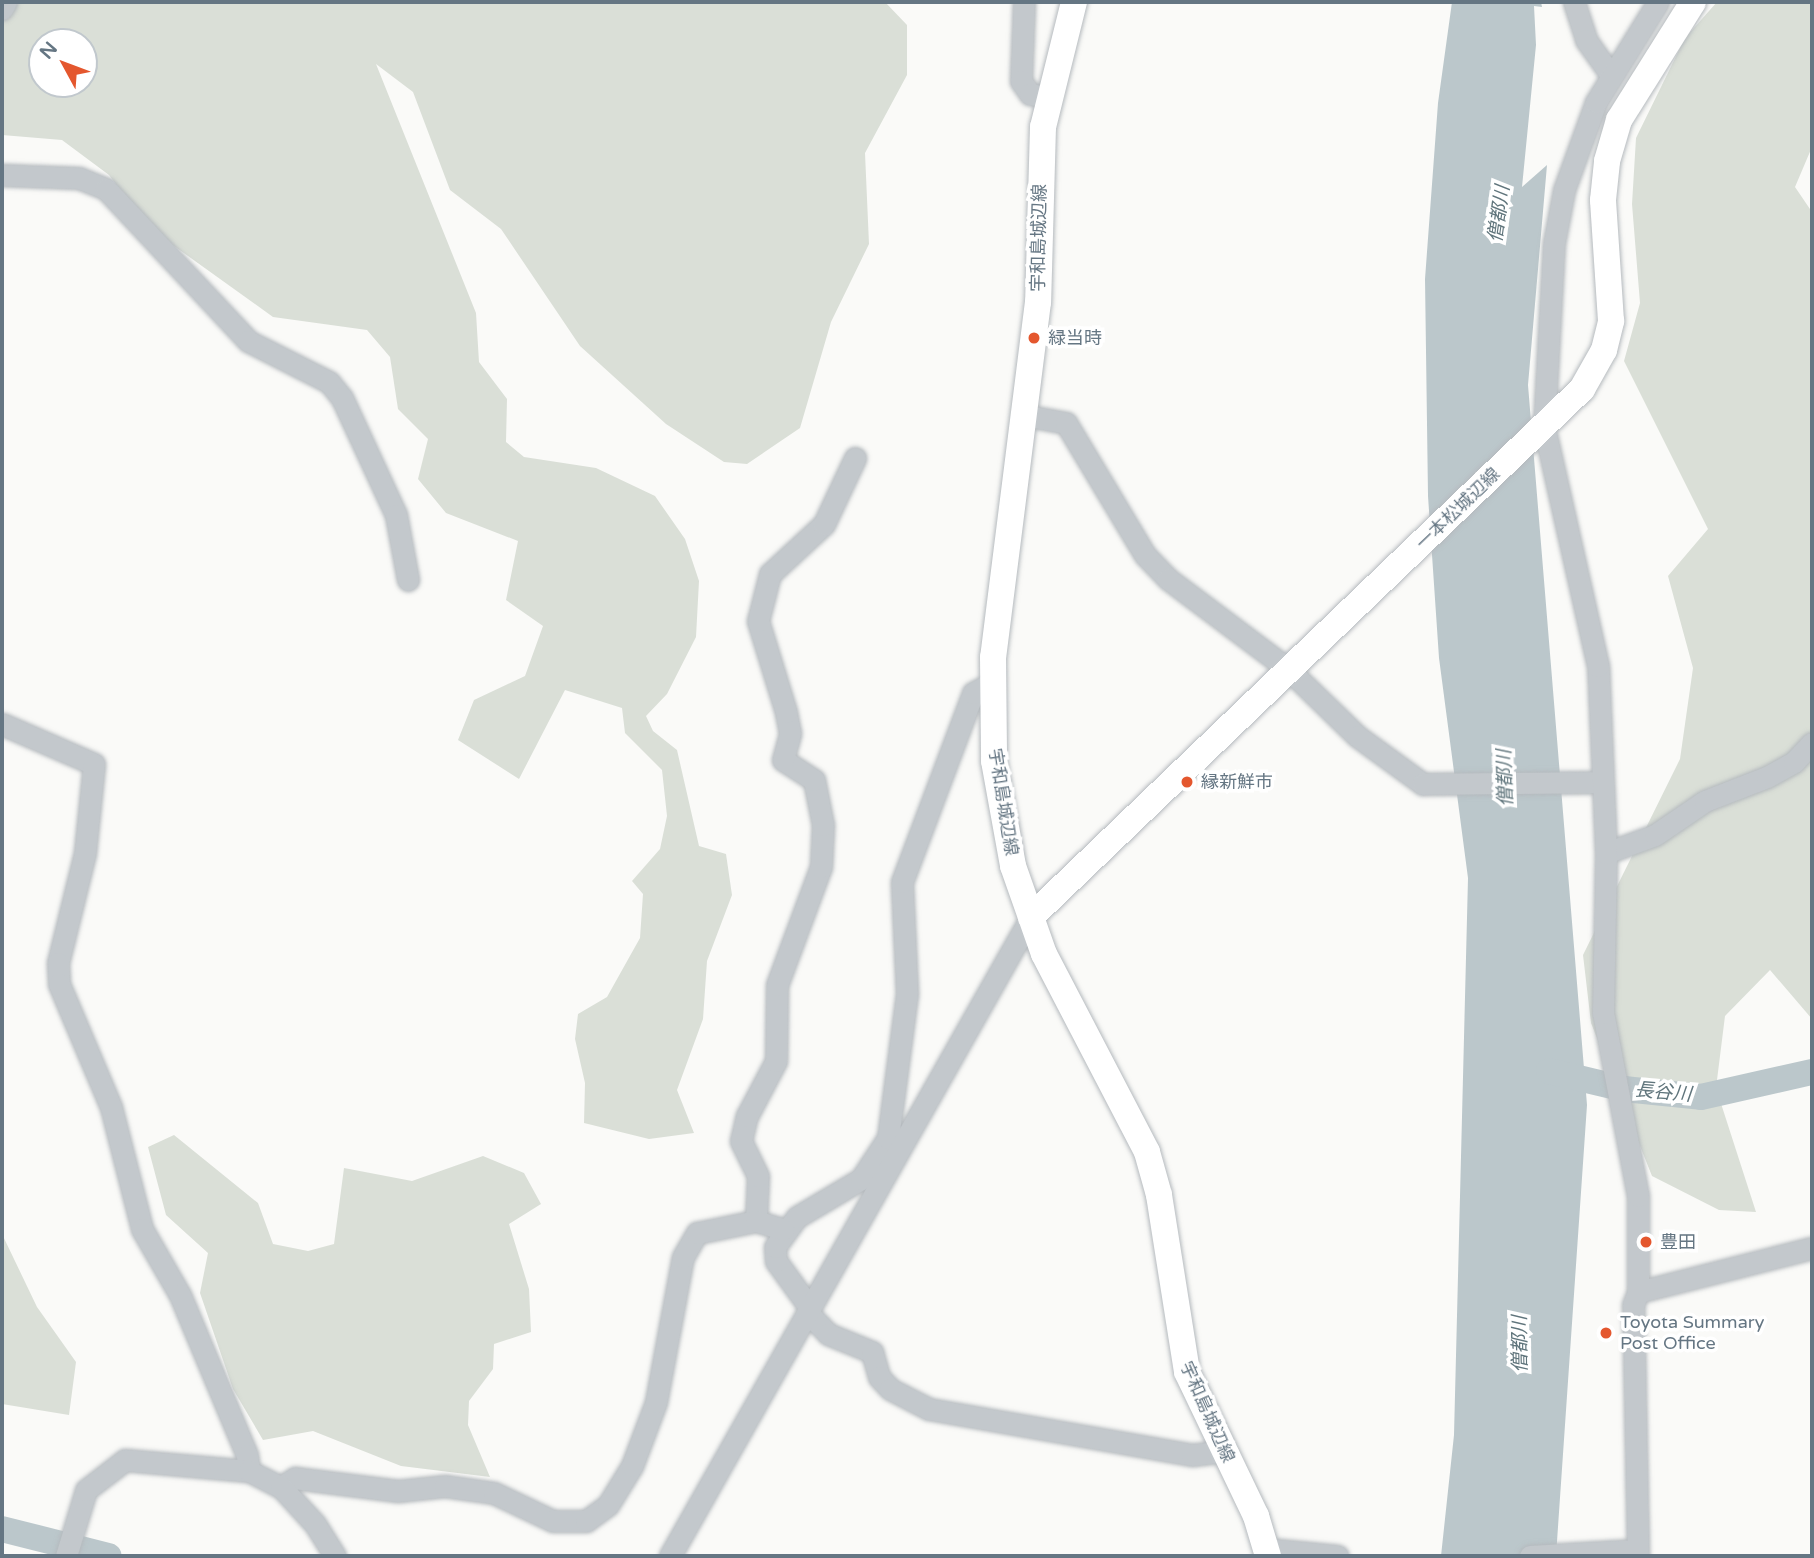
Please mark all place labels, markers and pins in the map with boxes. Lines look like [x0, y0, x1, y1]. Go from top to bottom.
place label: 緑当時 [1048, 327, 1102, 349]
marker: 緑当時 [1026, 330, 1042, 346]
place label: 縁新鮮市 [1201, 771, 1273, 793]
marker: 縁新鮮市 [1179, 774, 1195, 790]
place label: 豊田 [1660, 1231, 1696, 1253]
marker: 豊田 [1638, 1234, 1654, 1250]
place label: Toyota Summary Post Office [1620, 1312, 1764, 1354]
marker: Toyota Summary Post Office [1598, 1325, 1614, 1341]

